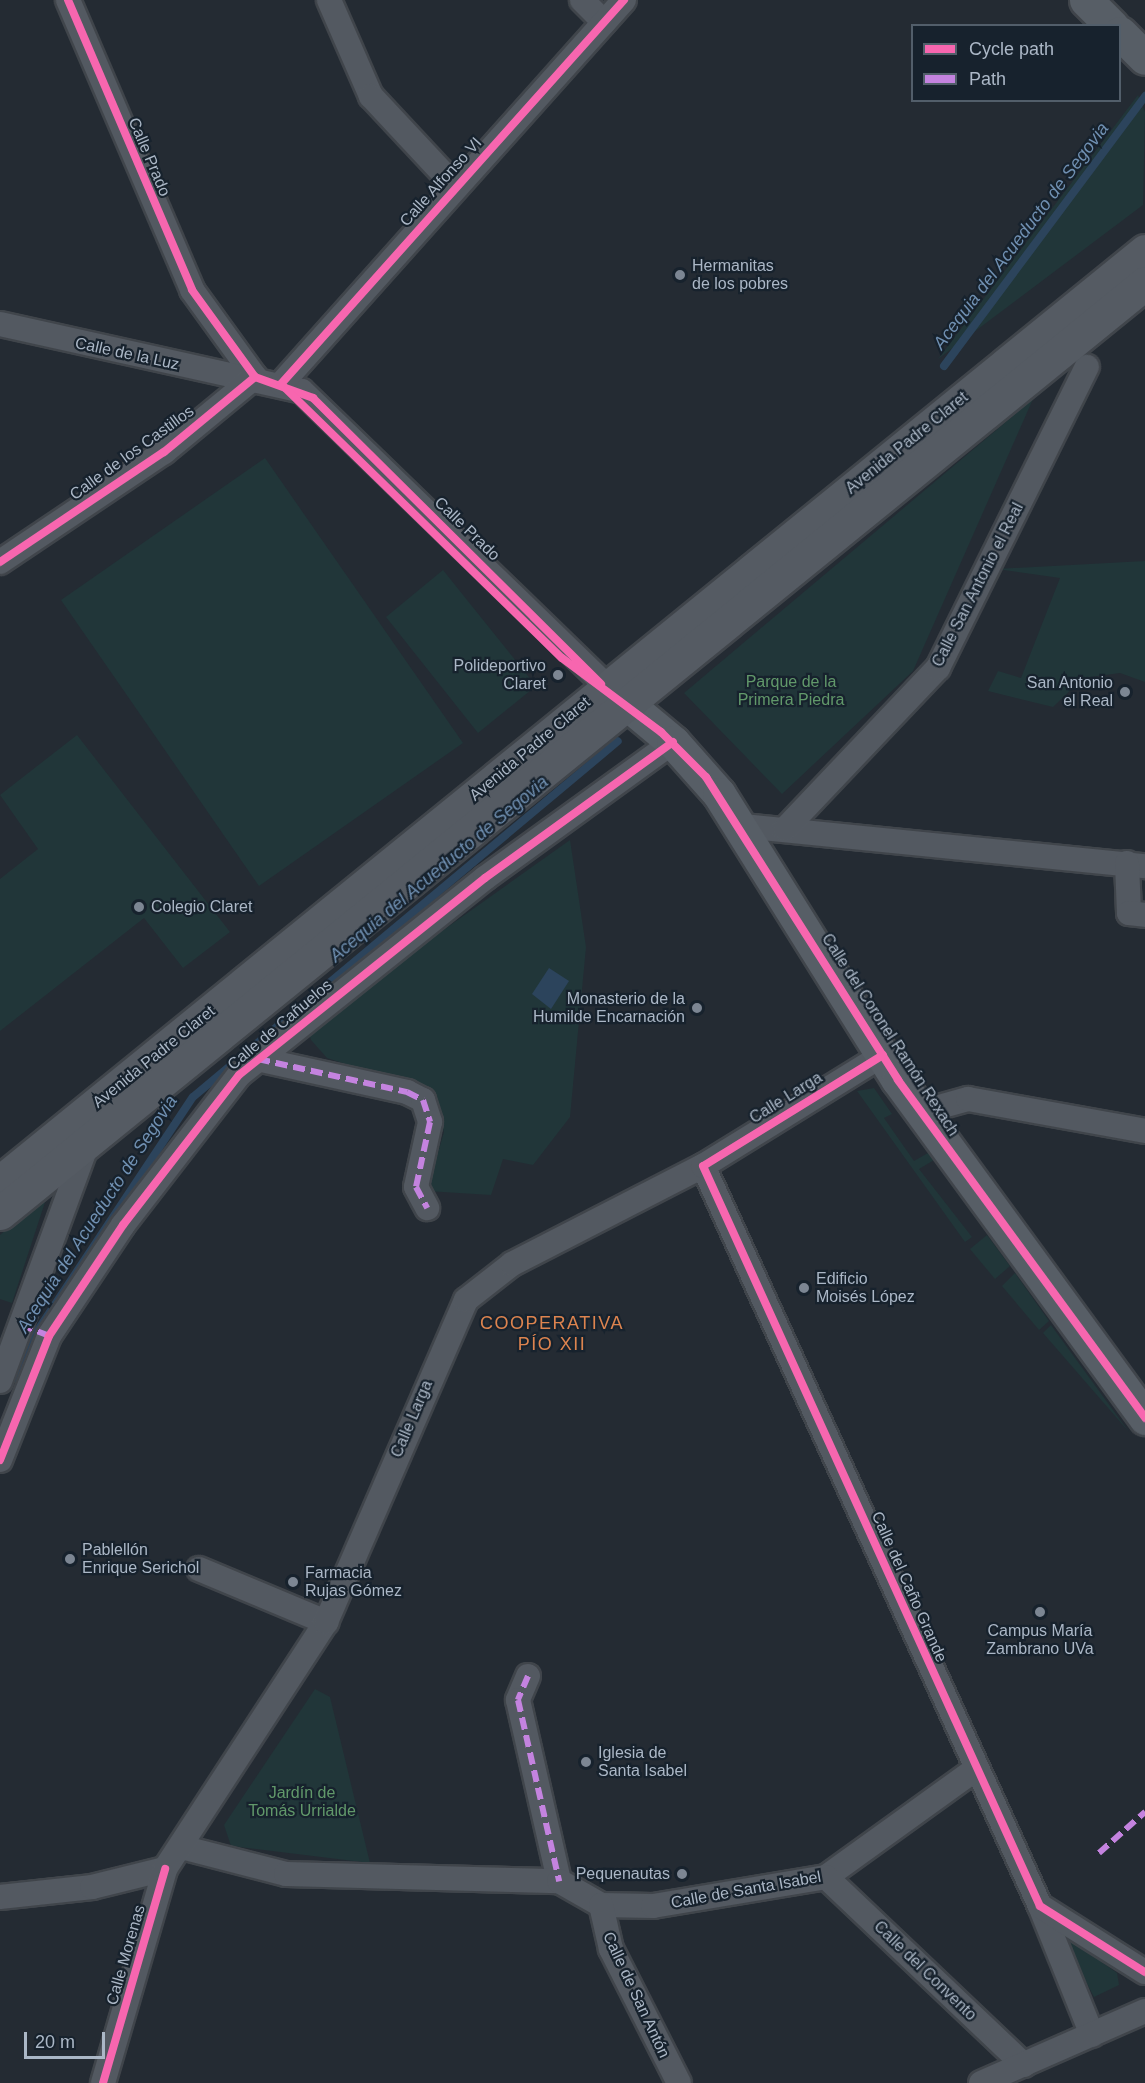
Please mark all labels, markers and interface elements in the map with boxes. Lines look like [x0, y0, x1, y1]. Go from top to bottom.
legend [911, 24, 1121, 102]
text: Cycle path [969, 39, 1054, 59]
text: Path [969, 69, 1006, 89]
street label: Calle Prado [124, 115, 174, 199]
water label: Acequia del Acueducto de Segovia [928, 118, 1114, 354]
street label: Calle Alfonso VI [396, 133, 486, 231]
place label: Hermanitas de los pobres [692, 256, 788, 294]
marker: Hermanitas de los pobres [673, 268, 687, 282]
street label: Calle de la Luz [73, 334, 181, 374]
street label: Avenida Padre Claret [842, 388, 972, 498]
street label: Calle de los Castillos [66, 402, 198, 504]
street label: Calle Prado [430, 493, 504, 565]
street label: Calle San Antonio el Real [928, 499, 1028, 671]
place label: Polideportivo Claret [454, 656, 546, 694]
marker: Polideportivo Claret [551, 668, 565, 682]
park label: Parque de la Primera Piedra [738, 672, 844, 710]
place label: San Antonio el Real [1026, 673, 1113, 711]
marker: San Antonio el Real [1118, 685, 1132, 699]
street label: Avenida Padre Claret [466, 693, 594, 805]
water label: Acequia del Acueducto de Segovia [325, 771, 553, 967]
place label: Colegio Claret [151, 897, 252, 917]
marker: Colegio Claret [132, 900, 146, 914]
street label: Calle del Coronel Ramón Rexach [817, 930, 963, 1140]
street label: Calle de Cañuelos [224, 976, 336, 1074]
place label: Monasterio de la Humilde Encarnación [533, 989, 685, 1027]
marker: Monasterio de la Humilde Encarnación [690, 1001, 704, 1015]
street label: Avenida Padre Claret [89, 1002, 219, 1112]
street label: Calle Larga [746, 1068, 826, 1128]
water label: Acequia del Acueducto de Segovia [12, 1091, 182, 1337]
place label: Edificio Moisés López [816, 1269, 915, 1307]
marker: Edificio Moisés López [797, 1281, 811, 1295]
district label: COOPERATIVA PÍO XII [480, 1313, 624, 1356]
street label: Calle Larga [387, 1378, 437, 1460]
street label: Calle del Caño Grande [867, 1509, 951, 1665]
place label: Pablellón Enrique Serichol [82, 1540, 199, 1578]
marker: Pablellón Enrique Serichol [63, 1552, 77, 1566]
place label: Farmacia Rujas Gómez [305, 1563, 402, 1601]
marker: Farmacia Rujas Gómez [286, 1575, 300, 1589]
marker: Campus María Zambrano UVa [1033, 1605, 1047, 1619]
place label: Campus María Zambrano UVa [986, 1621, 1094, 1659]
place label: Iglesia de Santa Isabel [598, 1743, 687, 1781]
marker: Iglesia de Santa Isabel [579, 1755, 593, 1769]
park label: Jardín de Tomás Urrialde [248, 1783, 356, 1821]
place label: Pequenautas [576, 1864, 670, 1884]
street label: Calle de Santa Isabel [669, 1867, 823, 1913]
marker: Pequenautas [675, 1867, 689, 1881]
street label: Calle Morenas [103, 1903, 149, 2007]
street label: Calle del Convento [870, 1917, 980, 2025]
street label: Calle de San Antón [598, 1928, 674, 2062]
scale bar [27, 2020, 108, 2058]
text: 20 m [35, 2032, 75, 2052]

